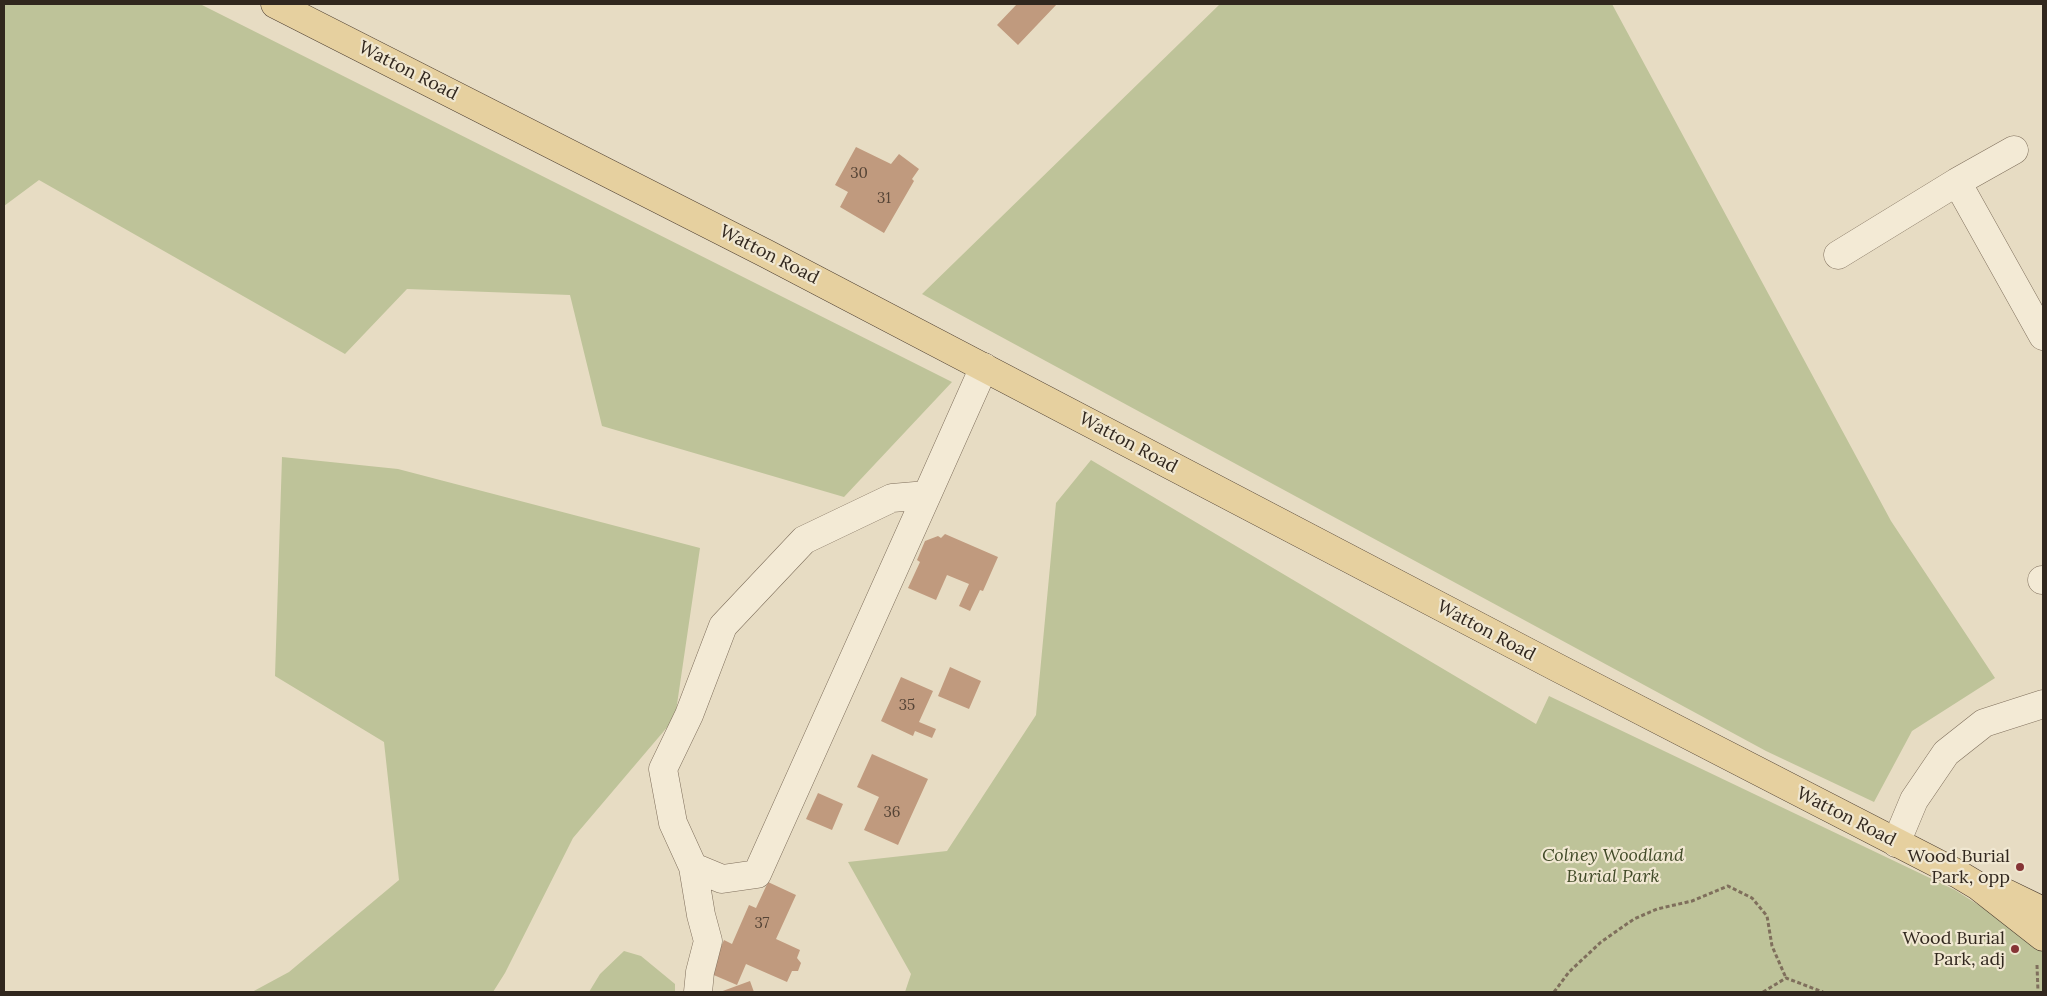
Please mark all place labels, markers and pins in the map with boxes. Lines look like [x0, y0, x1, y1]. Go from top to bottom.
place label: Wood Burial Park, opp [1907, 846, 2010, 889]
marker: Wood Burial Park, opp [2014, 861, 2026, 873]
place label: Wood Burial Park, adj [1902, 928, 2005, 971]
marker: Wood Burial Park, adj [2009, 943, 2021, 955]

